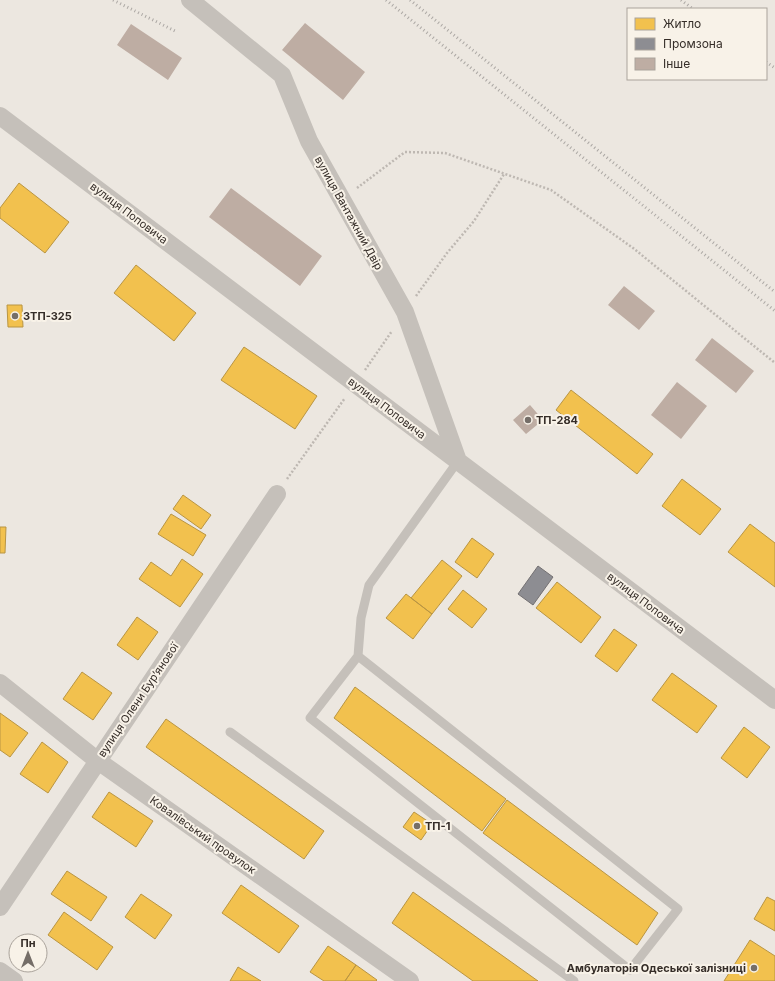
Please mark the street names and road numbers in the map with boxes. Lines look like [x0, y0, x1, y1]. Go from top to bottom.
street label: вулиця Вантажний Двір [312, 154, 386, 273]
street label: вулиця Поповича [87, 179, 171, 247]
street label: вулиця Поповича [345, 374, 429, 442]
street label: вулиця Поповича [604, 569, 688, 637]
street label: вулиця Олени Бурʼянової [95, 639, 182, 760]
street label: Ковалівський провулок [147, 793, 259, 877]

